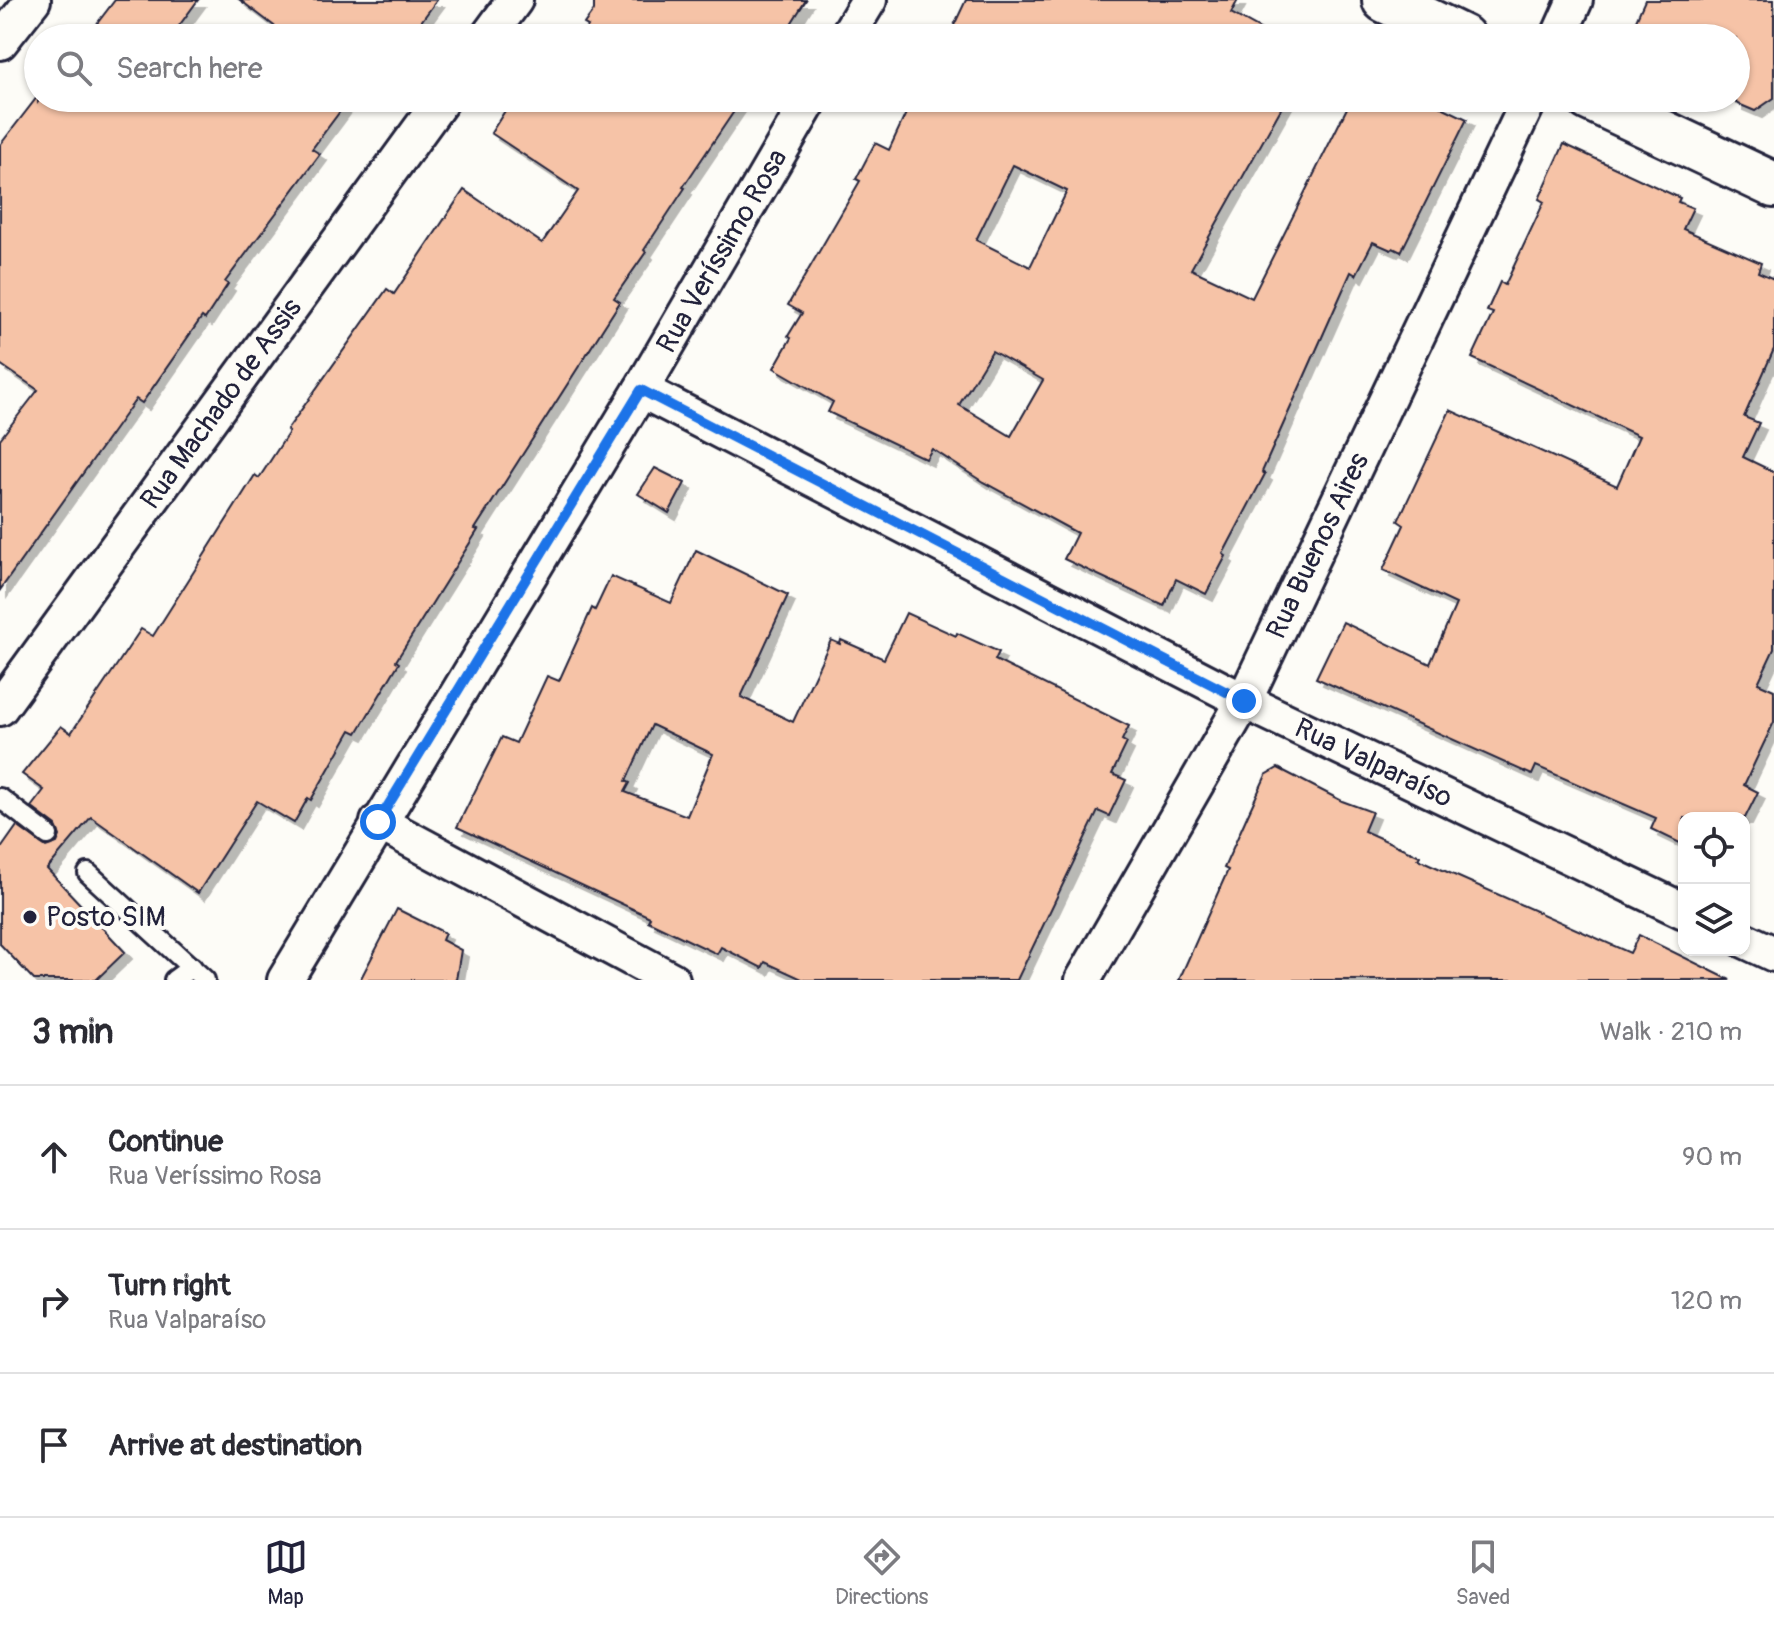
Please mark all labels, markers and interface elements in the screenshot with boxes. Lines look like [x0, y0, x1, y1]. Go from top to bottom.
search box [24, 24, 1750, 112]
icon: search [52, 46, 96, 90]
text: Search here [116, 50, 263, 87]
street label: Rua Veríssimo Rosa [649, 143, 795, 359]
street label: Rua Machado de Assis [133, 291, 309, 516]
street label: Rua Buenos Aires [1259, 447, 1377, 644]
route end [1226, 683, 1262, 719]
street label: Rua Valparaíso [1289, 710, 1458, 815]
route start [360, 804, 396, 840]
map controls [1678, 812, 1750, 956]
button: locate [1678, 812, 1750, 884]
button: layers [1678, 884, 1750, 956]
place label: Posto SIM [46, 900, 166, 935]
marker: Posto SIM [21, 908, 39, 926]
text: 3 min [32, 1011, 114, 1054]
text: Walk · 210 m [1600, 1016, 1742, 1048]
text: Continue [108, 1123, 223, 1160]
icon: ahead [32, 1135, 76, 1179]
text: 90 m [1682, 1141, 1742, 1173]
text: Rua Veríssimo Rosa [108, 1160, 322, 1192]
text: Turn right [108, 1267, 231, 1304]
icon: right [32, 1279, 76, 1323]
text: 120 m [1671, 1285, 1742, 1317]
text: Rua Valparaíso [108, 1304, 266, 1336]
icon: arrive [32, 1423, 76, 1467]
text: Arrive at destination [108, 1427, 362, 1464]
tab: Map [264, 1535, 308, 1611]
tab: Directions [835, 1535, 928, 1611]
tab: Saved [1456, 1535, 1510, 1611]

